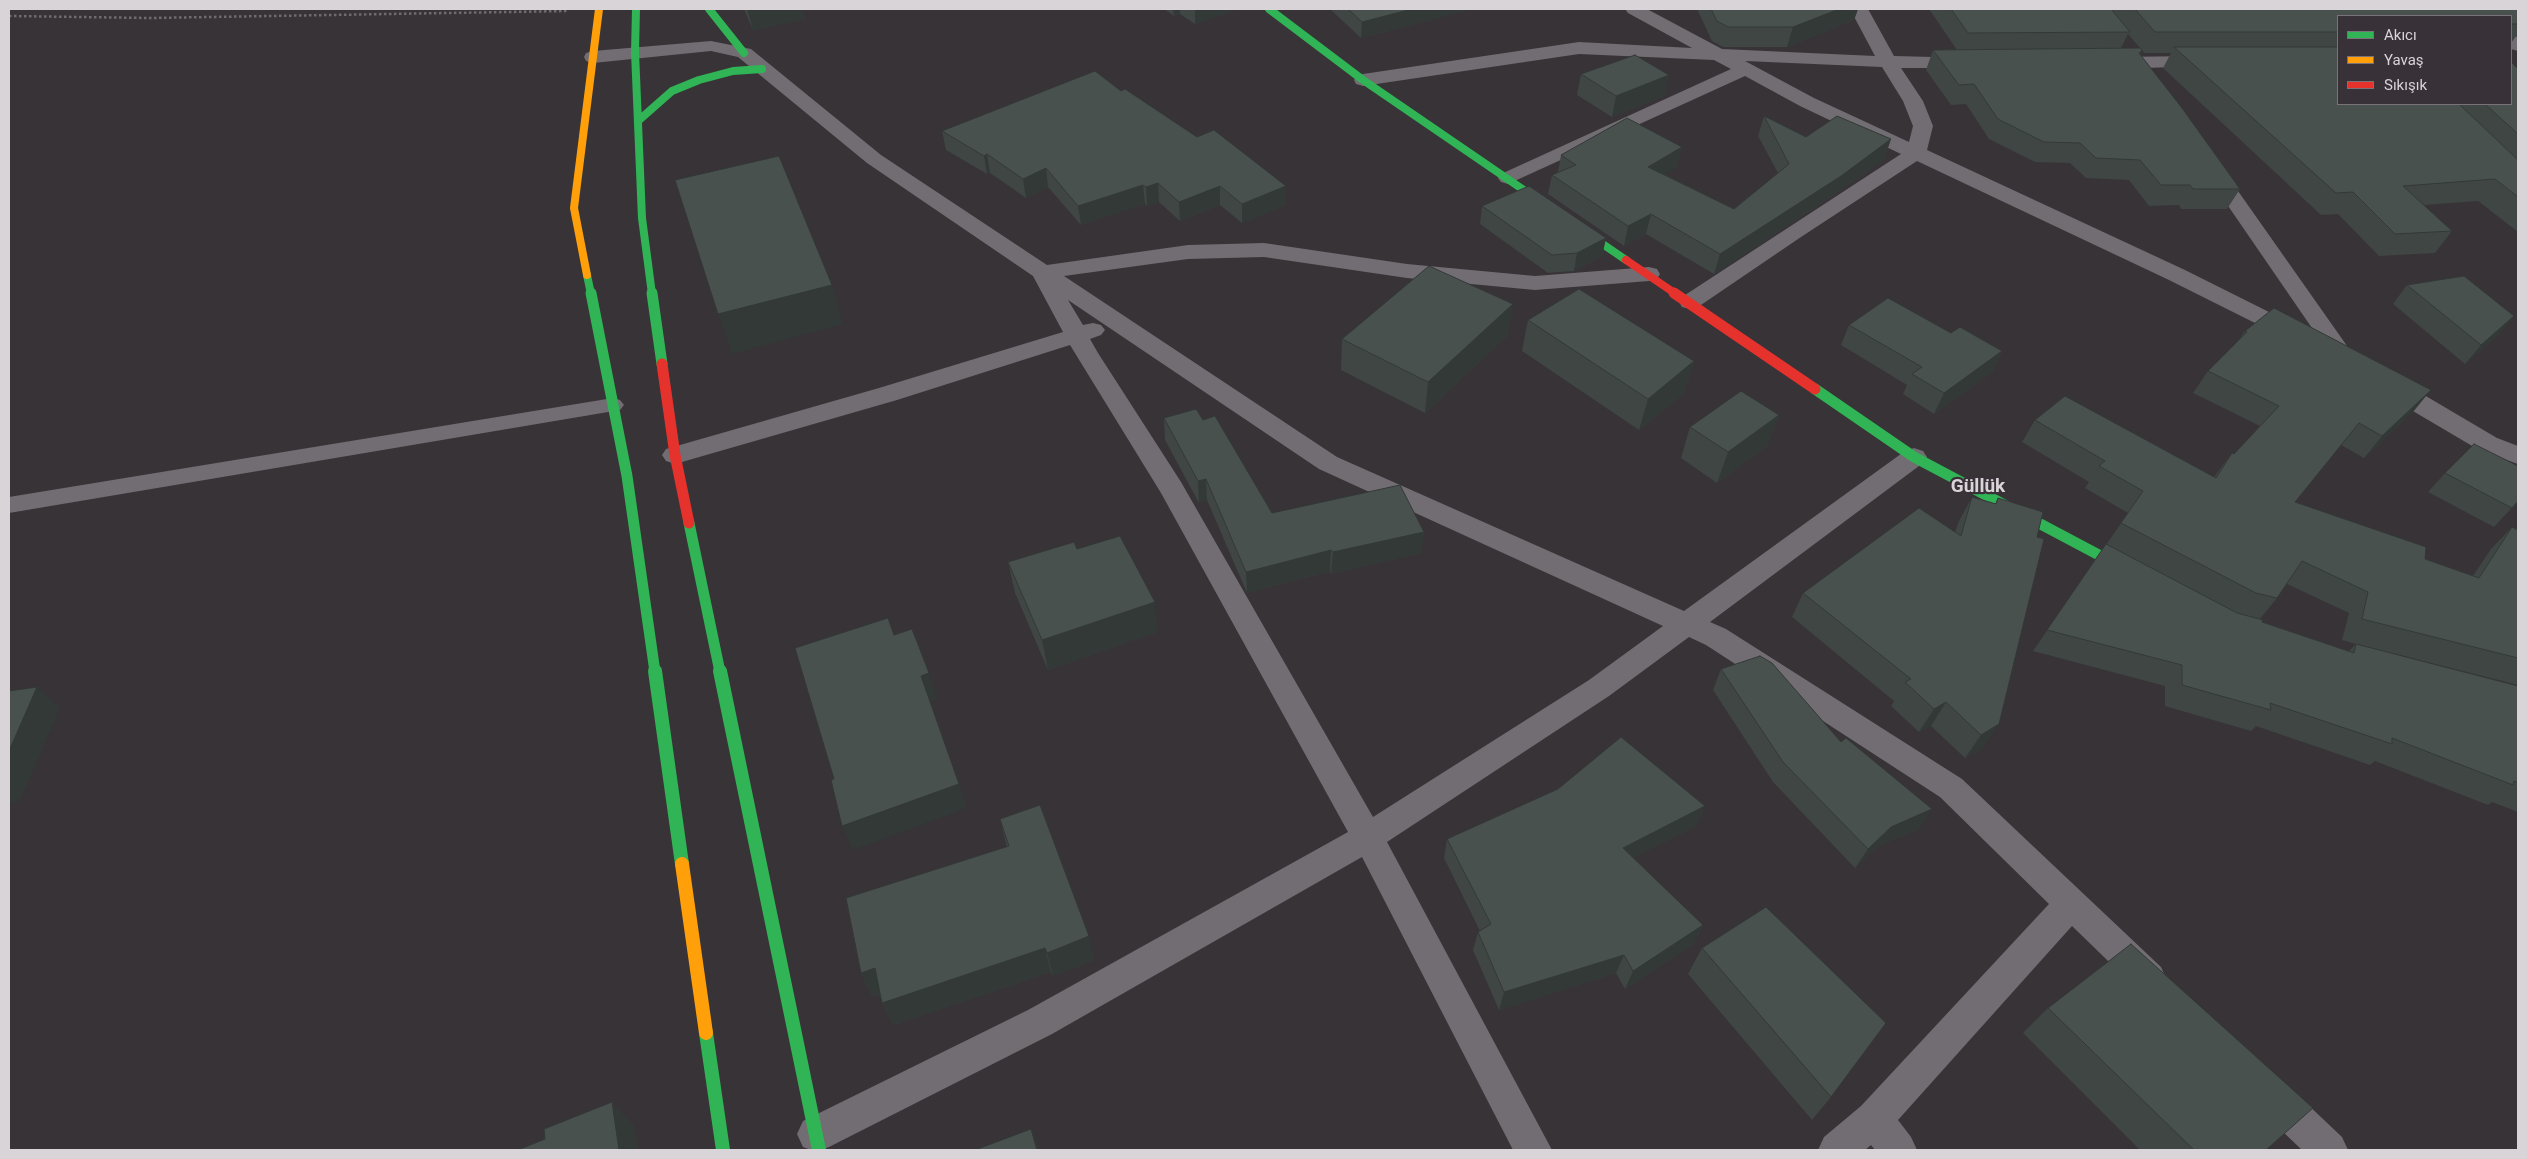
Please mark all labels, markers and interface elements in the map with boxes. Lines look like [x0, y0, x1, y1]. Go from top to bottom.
legend [2337, 15, 2512, 105]
text: Akıcı [2384, 26, 2417, 44]
text: Yavaş [2384, 51, 2424, 69]
text: Sıkışık [2384, 76, 2427, 94]
district label: Güllük [1951, 476, 2005, 498]

